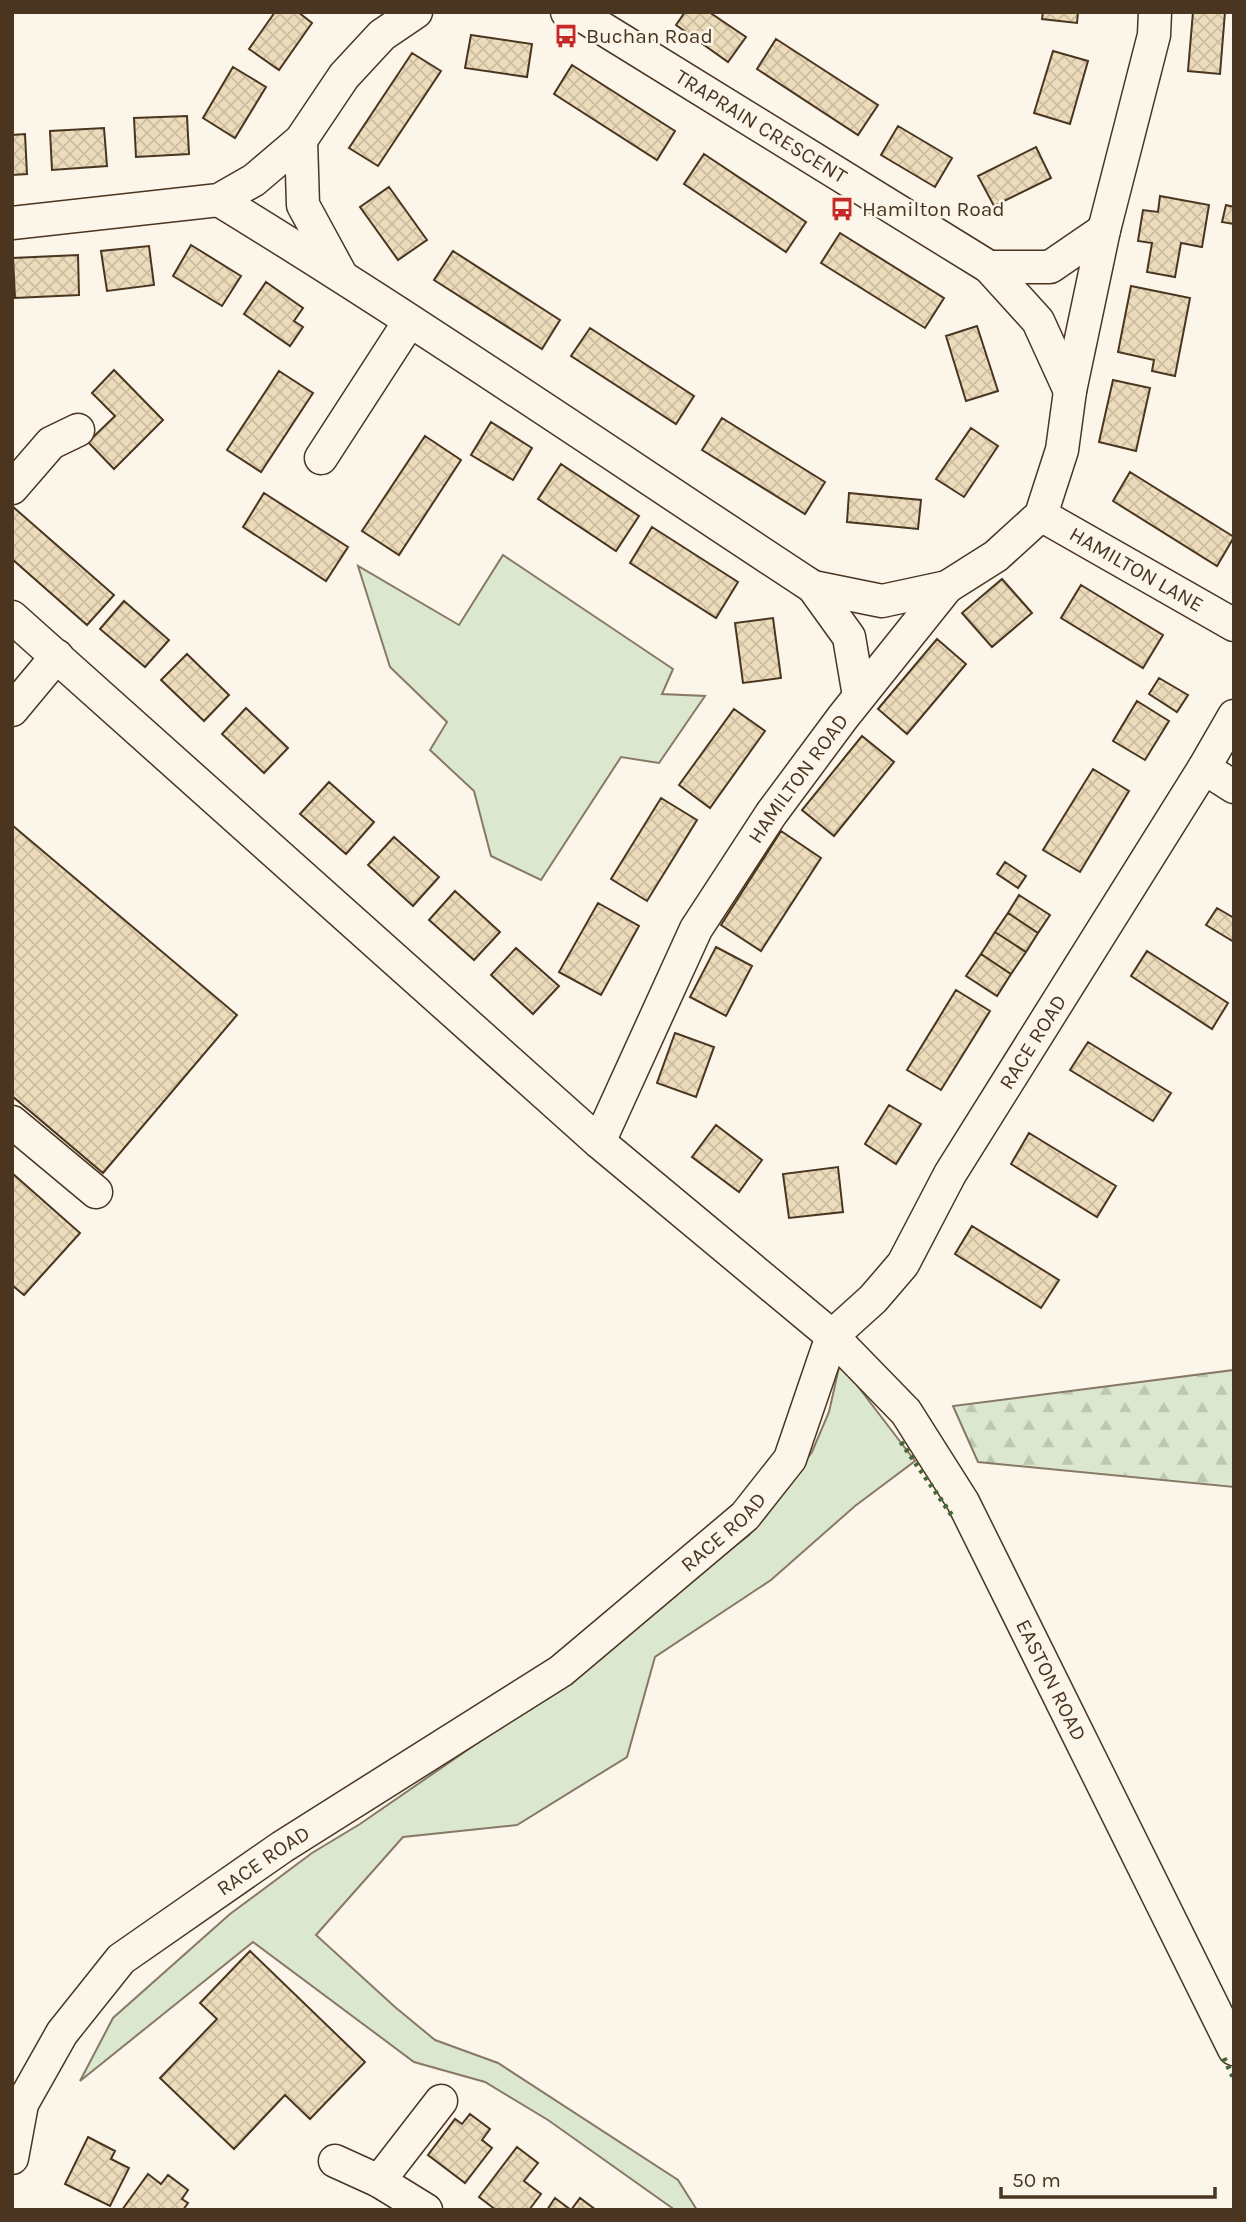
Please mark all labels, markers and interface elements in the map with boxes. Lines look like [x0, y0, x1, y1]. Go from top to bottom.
bus stop icon: Buchan Road [552, 22, 580, 50]
place label: Buchan Road [586, 24, 713, 48]
street label: TRAPRAIN CRESCENT [671, 64, 852, 189]
bus stop icon: Hamilton Road [828, 195, 856, 223]
place label: Hamilton Road [862, 197, 1005, 221]
street label: HAMILTON LANE [1065, 522, 1208, 617]
street label: HAMILTON ROAD [743, 709, 853, 848]
street label: RACE ROAD [994, 990, 1071, 1094]
street label: RACE ROAD [676, 1487, 771, 1577]
street label: EASTON ROAD [1011, 1615, 1091, 1745]
street label: RACE ROAD [212, 1821, 314, 1901]
scale bar [1001, 2156, 1214, 2200]
text: 50 m [1012, 2168, 1061, 2192]

